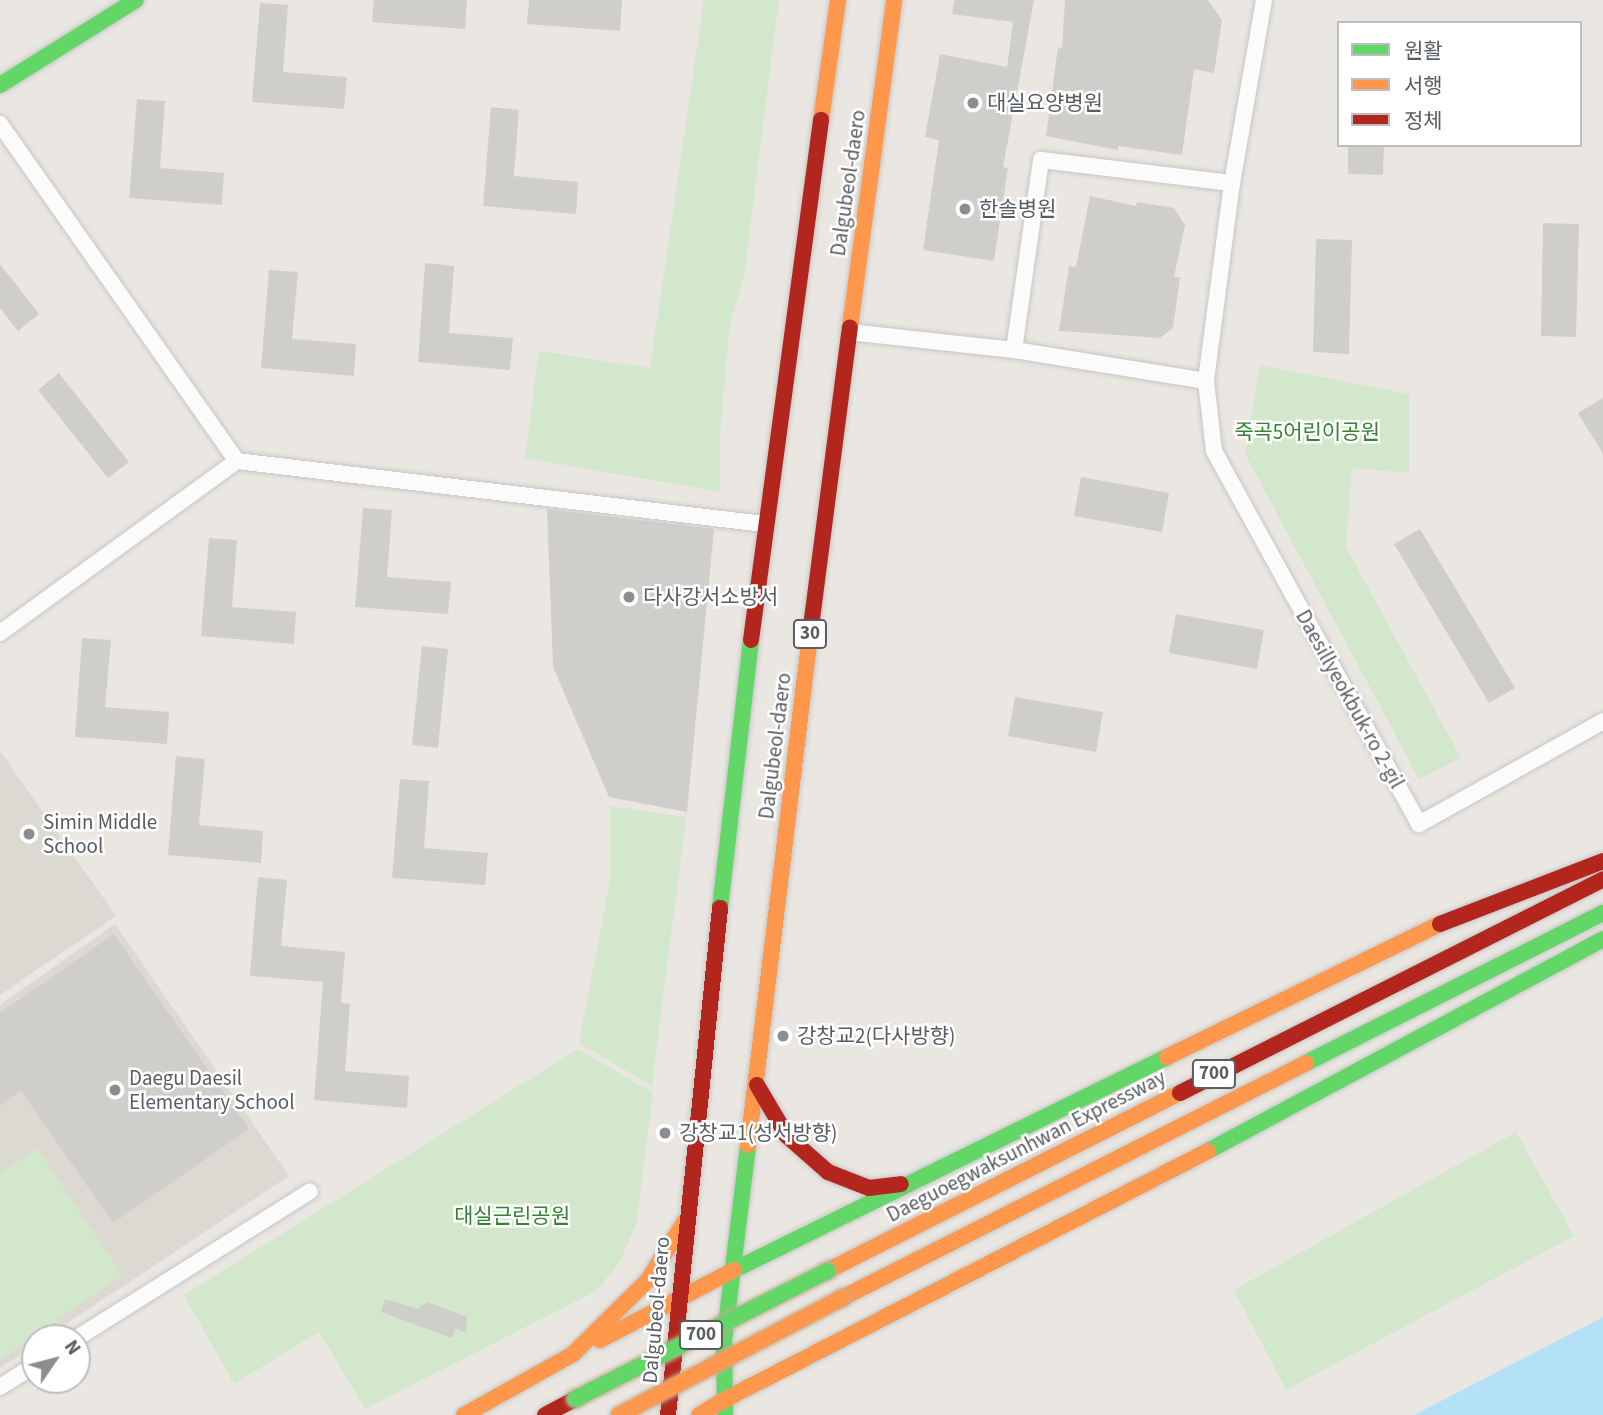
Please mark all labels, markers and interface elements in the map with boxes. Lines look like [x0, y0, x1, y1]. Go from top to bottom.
legend [1337, 21, 1582, 147]
text: 원활 [1404, 36, 1443, 66]
text: 서행 [1404, 71, 1443, 101]
place label: 대실요양병원 [987, 90, 1103, 116]
marker: 대실요양병원 [965, 95, 981, 111]
text: 정체 [1404, 106, 1443, 136]
street label: Dalgubeol-daero [825, 108, 871, 258]
place label: 한솔병원 [979, 196, 1056, 222]
marker: 한솔병원 [957, 201, 973, 217]
park label: 죽곡5어린이공원 [1234, 419, 1380, 445]
place label: 다사강서소방서 [643, 584, 778, 610]
marker: 다사강서소방서 [621, 589, 637, 605]
street label: Daesillyeokbuk-ro 2-gil [1290, 605, 1410, 793]
road number: 30 [792, 618, 828, 650]
street label: Dalgubeol-daero [754, 671, 796, 821]
place label: Simin Middle School [43, 809, 157, 859]
marker: Simin Middle School [21, 826, 37, 842]
place label: 강창교2(다사방향) [797, 1023, 955, 1049]
marker: 강창교2(다사방향) [775, 1028, 791, 1044]
road number: 700 [1191, 1058, 1237, 1090]
street label: Daeguoegwaksunhwan Expressway [882, 1064, 1170, 1228]
place label: Daegu Daesil Elementary School [129, 1065, 295, 1115]
marker: Daegu Daesil Elementary School [107, 1082, 123, 1098]
place label: 강창교1(성서방향) [679, 1120, 837, 1146]
marker: 강창교1(성서방향) [657, 1125, 673, 1141]
park label: 대실근린공원 [454, 1203, 570, 1229]
street label: Dalgubeol-daero [637, 1236, 675, 1384]
road number: 700 [678, 1320, 724, 1350]
north arrow [21, 1324, 91, 1394]
text: N [57, 1335, 87, 1361]

